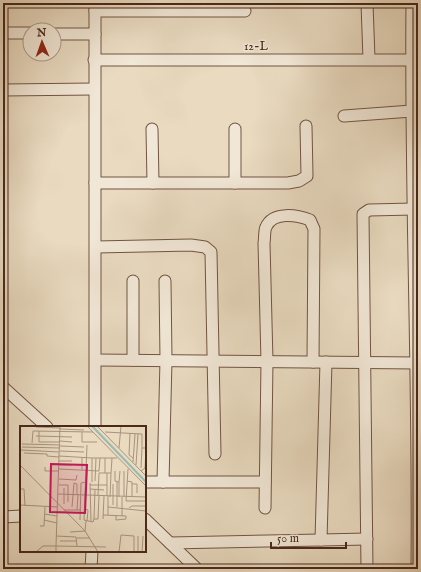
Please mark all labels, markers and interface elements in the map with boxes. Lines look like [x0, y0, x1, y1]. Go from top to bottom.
north arrow [22, 22, 62, 62]
text: N [36, 26, 47, 40]
street label: 12-L [244, 39, 269, 54]
inset map [20, 426, 146, 552]
scale bar [271, 524, 346, 550]
text: 50 m [277, 531, 299, 546]

